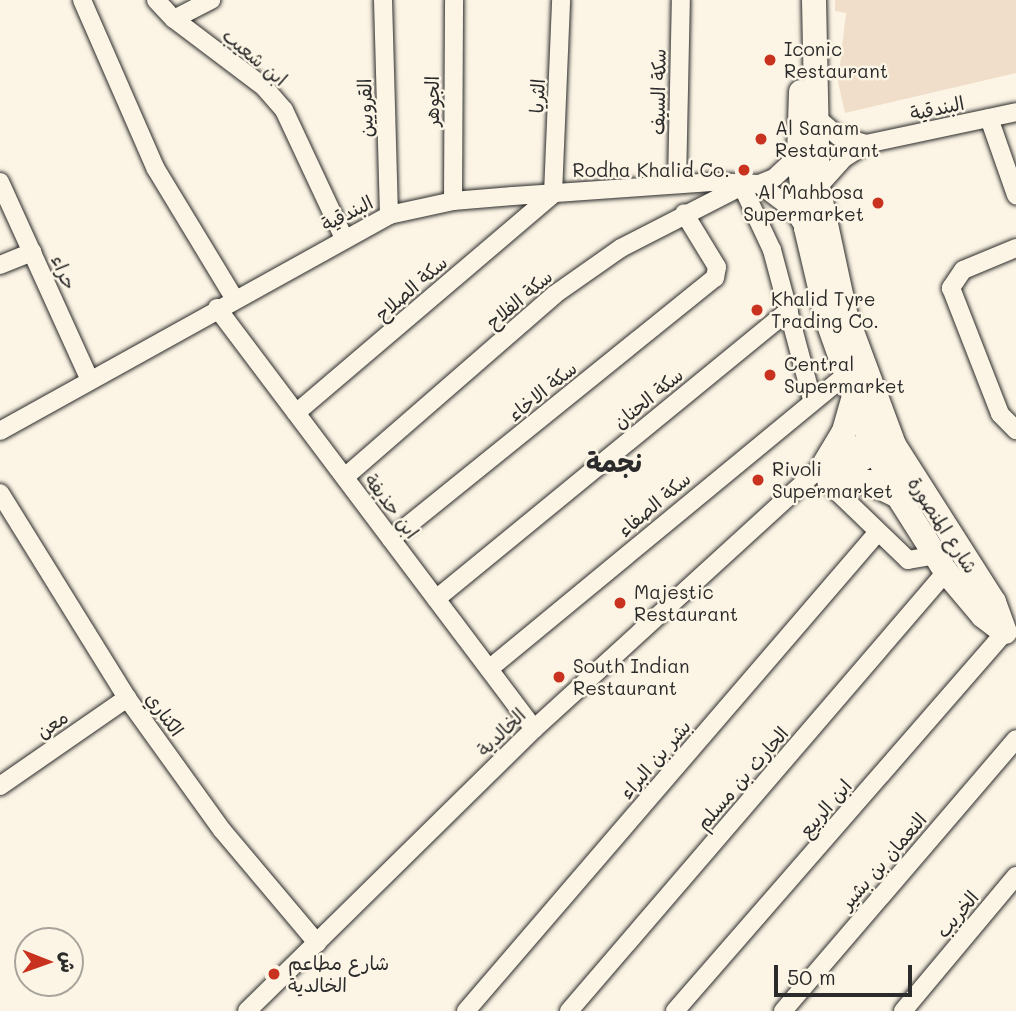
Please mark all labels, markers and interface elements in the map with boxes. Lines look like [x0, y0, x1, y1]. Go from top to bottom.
street label: ابن شعيب [218, 23, 292, 91]
place label: Iconic Restaurant [784, 38, 888, 82]
street label: سكة السيف [646, 49, 670, 135]
marker: Iconic Restaurant [762, 52, 778, 68]
street label: الجوهر [421, 76, 443, 126]
street label: القرويين [353, 78, 377, 138]
street label: الثريا [525, 78, 549, 114]
street label: البندقية [908, 91, 966, 125]
place label: Al Sanam Restaurant [775, 117, 879, 161]
marker: Al Sanam Restaurant [753, 131, 769, 147]
place label: Rodha Khalid Co. [573, 159, 730, 181]
marker: Rodha Khalid Co. [736, 162, 752, 178]
place label: Al Mahbosa Supermarket [743, 181, 864, 225]
street label: البندقية [317, 190, 377, 236]
marker: Al Mahbosa Supermarket [870, 195, 886, 211]
street label: حراء [46, 251, 82, 293]
street label: سكة الصلاح [370, 251, 452, 325]
street label: سكة الفلاح [481, 265, 557, 333]
place label: Khalid Tyre Trading Co. [771, 288, 879, 332]
marker: Khalid Tyre Trading Co. [749, 302, 765, 318]
place label: Central Supermarket [784, 353, 905, 397]
street label: سكة الاخاء [503, 356, 581, 426]
street label: سكة الحنان [608, 363, 688, 433]
marker: Central Supermarket [762, 367, 778, 383]
district label: نجمة [586, 447, 642, 479]
place label: Rivoli Supermarket [772, 458, 893, 502]
street label: سكة الصفاء [613, 467, 695, 541]
street label: ابن حذيفة [360, 469, 424, 543]
marker: Rivoli Supermarket [750, 472, 766, 488]
street label: شارع المنصورة [903, 473, 983, 577]
place label: Majestic Restaurant [634, 581, 738, 625]
marker: Majestic Restaurant [612, 595, 628, 611]
place label: South Indian Restaurant [573, 655, 690, 699]
marker: South Indian Restaurant [551, 669, 567, 685]
street label: الكناري [141, 687, 189, 741]
street label: الخالدية [472, 703, 530, 761]
street label: معن [32, 705, 72, 743]
street label: بشر بن البراء [615, 715, 695, 803]
street label: الحارث بن مسلم [691, 722, 793, 834]
street label: ابن الربيع [794, 775, 856, 841]
street label: النعمان بن بشير [835, 808, 931, 914]
street label: الخريب [931, 886, 983, 942]
north arrow [14, 927, 84, 997]
scale bar [778, 951, 916, 995]
text: ش [56, 952, 81, 973]
place label: شارع مطاعم الخالدية [288, 952, 389, 996]
text: 50 m [787, 963, 836, 990]
marker: شارع مطاعم الخالدية [266, 966, 282, 982]

